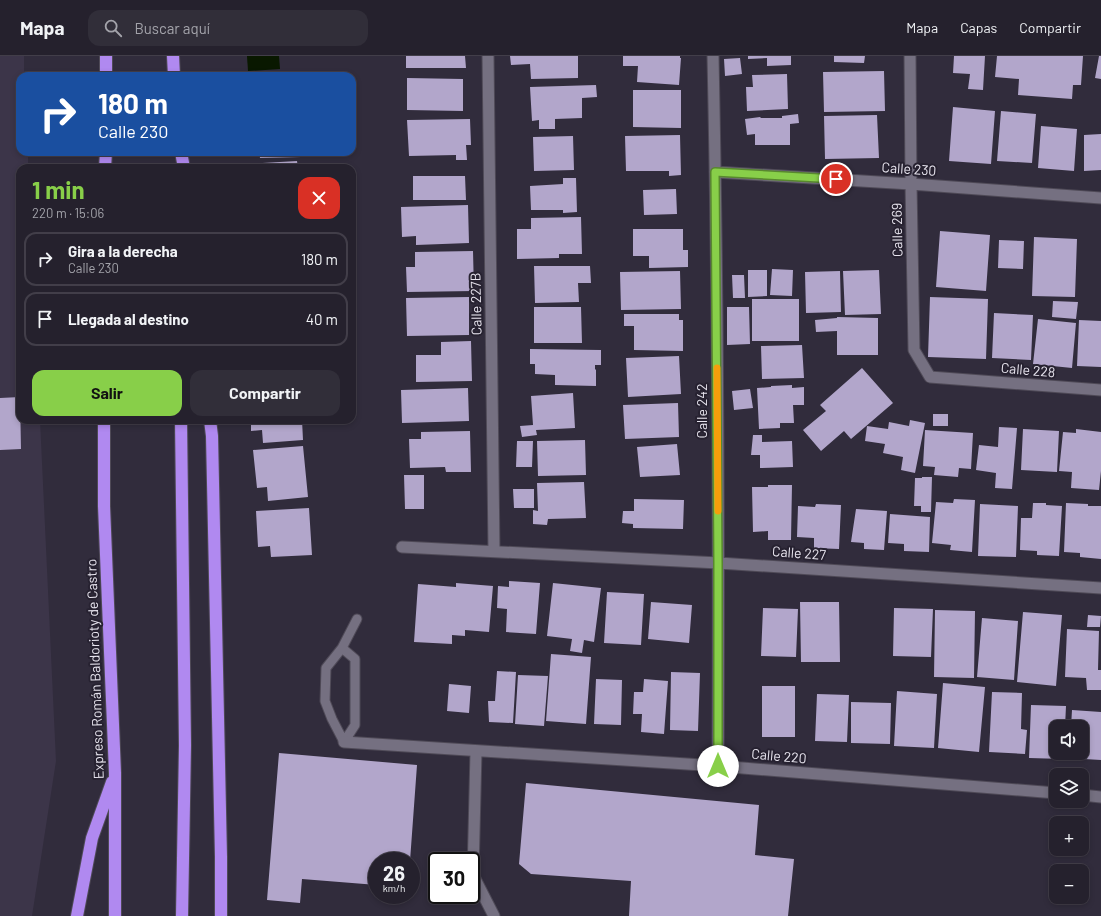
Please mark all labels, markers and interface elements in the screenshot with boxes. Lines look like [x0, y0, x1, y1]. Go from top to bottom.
search box [88, 10, 368, 46]
text: Mapa [20, 16, 64, 39]
icon: search [102, 17, 124, 39]
text: Buscar aquí [134, 19, 210, 37]
text: Mapa [906, 19, 938, 36]
text: Capas [960, 19, 997, 36]
text: Compartir [1019, 19, 1081, 36]
text: 180 m [98, 86, 168, 120]
icon: right [32, 88, 84, 140]
text: Calle 230 [98, 120, 168, 142]
street label: Calle 230 [881, 158, 937, 179]
pin [819, 162, 853, 196]
icon: arrive [825, 168, 847, 190]
text: 1 min [32, 175, 85, 204]
button: close [298, 177, 340, 219]
street label: Calle 269 [888, 203, 905, 257]
text: 220 m · 15:06 [32, 205, 104, 221]
text: Gira a la derecha [68, 242, 178, 260]
icon: right [34, 248, 56, 270]
text: 180 m [301, 250, 338, 268]
text: Calle 230 [68, 260, 119, 276]
street label: Calle 227B [466, 273, 485, 335]
icon: arrive [34, 308, 56, 330]
text: Llegada al destino [68, 310, 189, 328]
text: 40 m [306, 310, 338, 328]
street label: Calle 228 [1000, 359, 1056, 380]
button: Salir [32, 370, 182, 416]
button: Compartir [190, 370, 340, 416]
street label: Calle 242 [693, 384, 710, 438]
street label: Calle 227 [772, 542, 827, 563]
street label: Expreso Román Baldorioty de Castro [82, 559, 107, 779]
map controls [1049, 720, 1089, 904]
button: sound [1049, 720, 1089, 760]
position arrow [697, 745, 739, 787]
street label: Calle 220 [751, 745, 807, 766]
button: layers [1049, 768, 1089, 808]
button: + [1049, 816, 1089, 856]
speed limit sign: 30 [428, 852, 480, 904]
text: 26 [383, 861, 405, 885]
button: − [1049, 864, 1089, 904]
text: km/h [383, 882, 405, 894]

